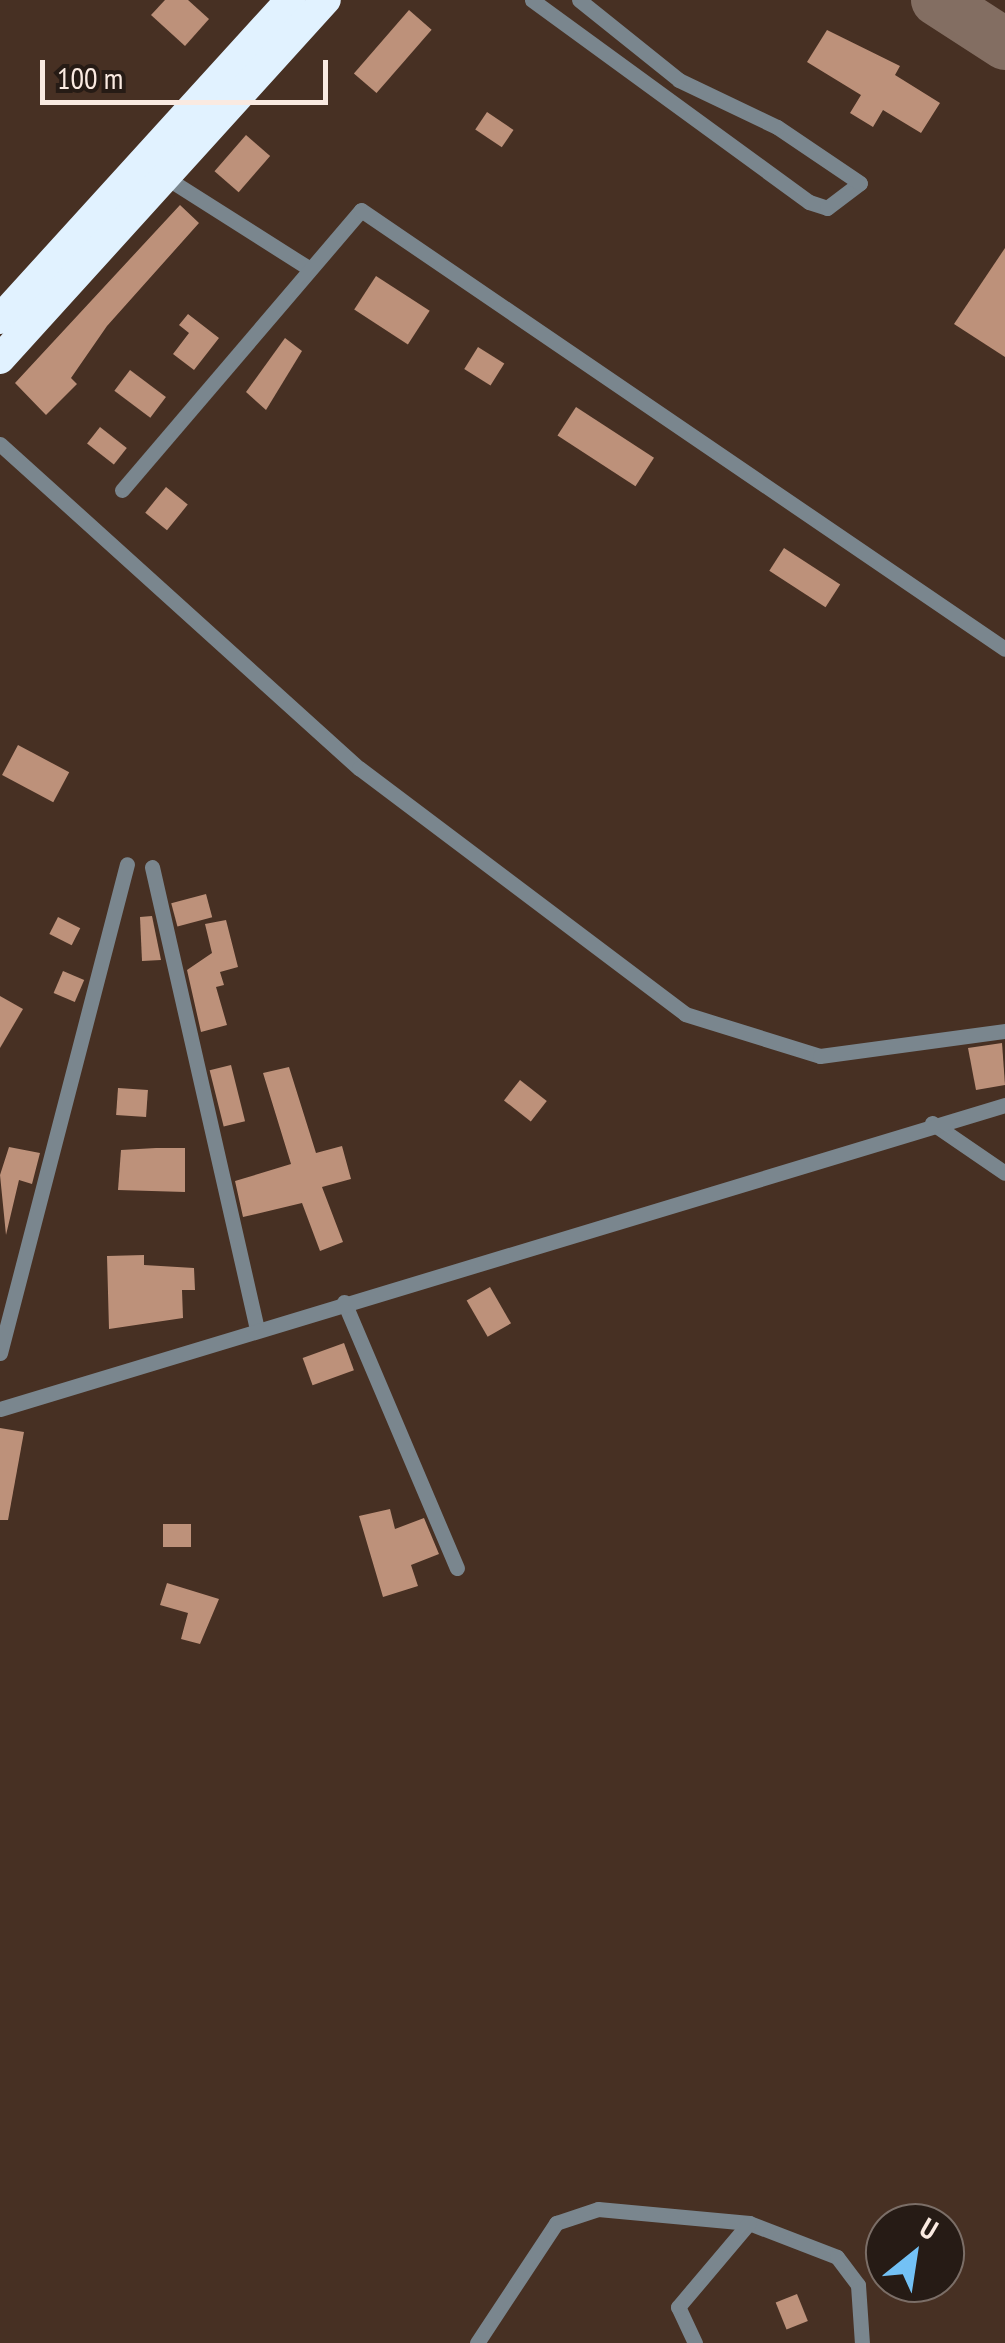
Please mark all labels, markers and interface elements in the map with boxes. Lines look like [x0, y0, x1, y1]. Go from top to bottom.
scale bar [45, 40, 332, 102]
text: 100 m [57, 58, 123, 97]
north arrow [865, 2203, 965, 2303]
text: U [914, 2209, 945, 2248]

